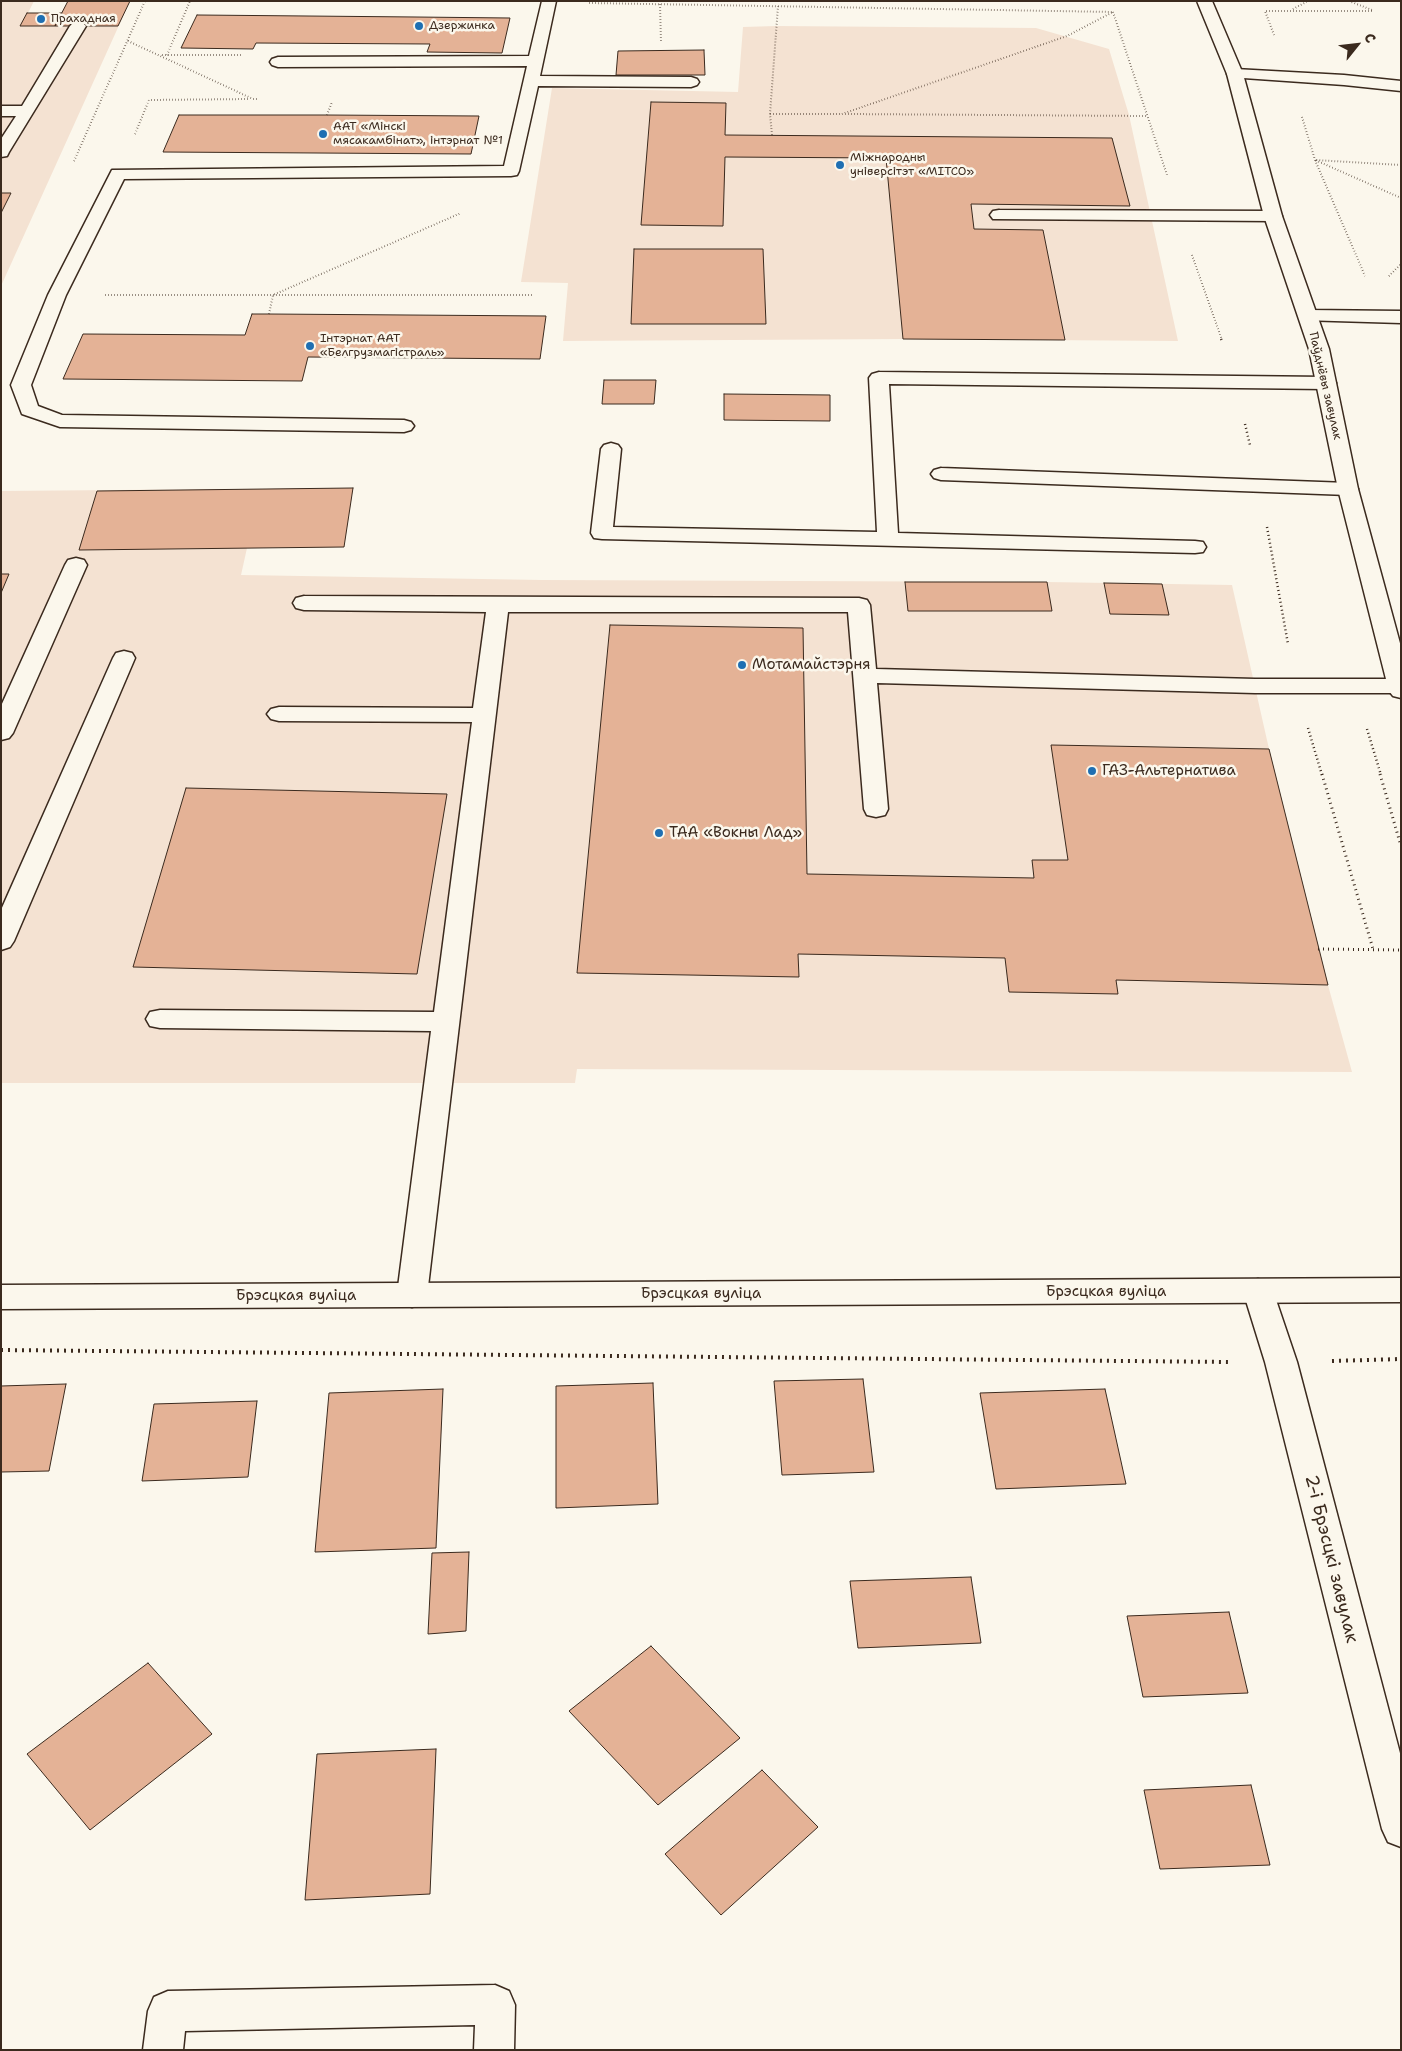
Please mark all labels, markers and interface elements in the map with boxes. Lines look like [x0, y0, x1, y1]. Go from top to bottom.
place label: Прахадная [51, 12, 116, 26]
marker: Прахадная [35, 13, 47, 25]
place label: Дзержинка [429, 19, 495, 33]
marker: Дзержинка [413, 20, 425, 32]
north arrow [1332, 20, 1382, 70]
text: С [1360, 30, 1380, 46]
place label: ААТ «Мінскі мясакамбінат», інтэрнат №1 [333, 120, 503, 148]
marker: ААТ «Мінскі мясакамбінат», інтэрнат №1 [317, 128, 329, 140]
place label: Міжнародны універсітэт «МІТСО» [850, 151, 974, 179]
marker: Міжнародны універсітэт «МІТСО» [834, 159, 846, 171]
street label: Паўднёвы завулак [1306, 331, 1344, 441]
place label: Інтэрнат ААТ «Белгрузмагістраль» [320, 332, 444, 360]
marker: Інтэрнат ААТ «Белгрузмагістраль» [304, 340, 316, 352]
place label: Мотамайстэрня [752, 656, 871, 674]
marker: Мотамайстэрня [736, 659, 748, 671]
place label: ГАЗ-Альтернатива [1102, 762, 1236, 780]
marker: ГАЗ-Альтернатива [1086, 765, 1098, 777]
place label: ТАА «Вокны Лад» [669, 824, 802, 842]
marker: ТАА «Вокны Лад» [653, 827, 665, 839]
street label: Брэсцкая вуліца [1046, 1283, 1166, 1301]
street label: Брэсцкая вуліца [641, 1285, 761, 1303]
street label: Брэсцкая вуліца [236, 1287, 356, 1305]
street label: 2-і Брэсцкі завулак [1300, 1473, 1362, 1645]

